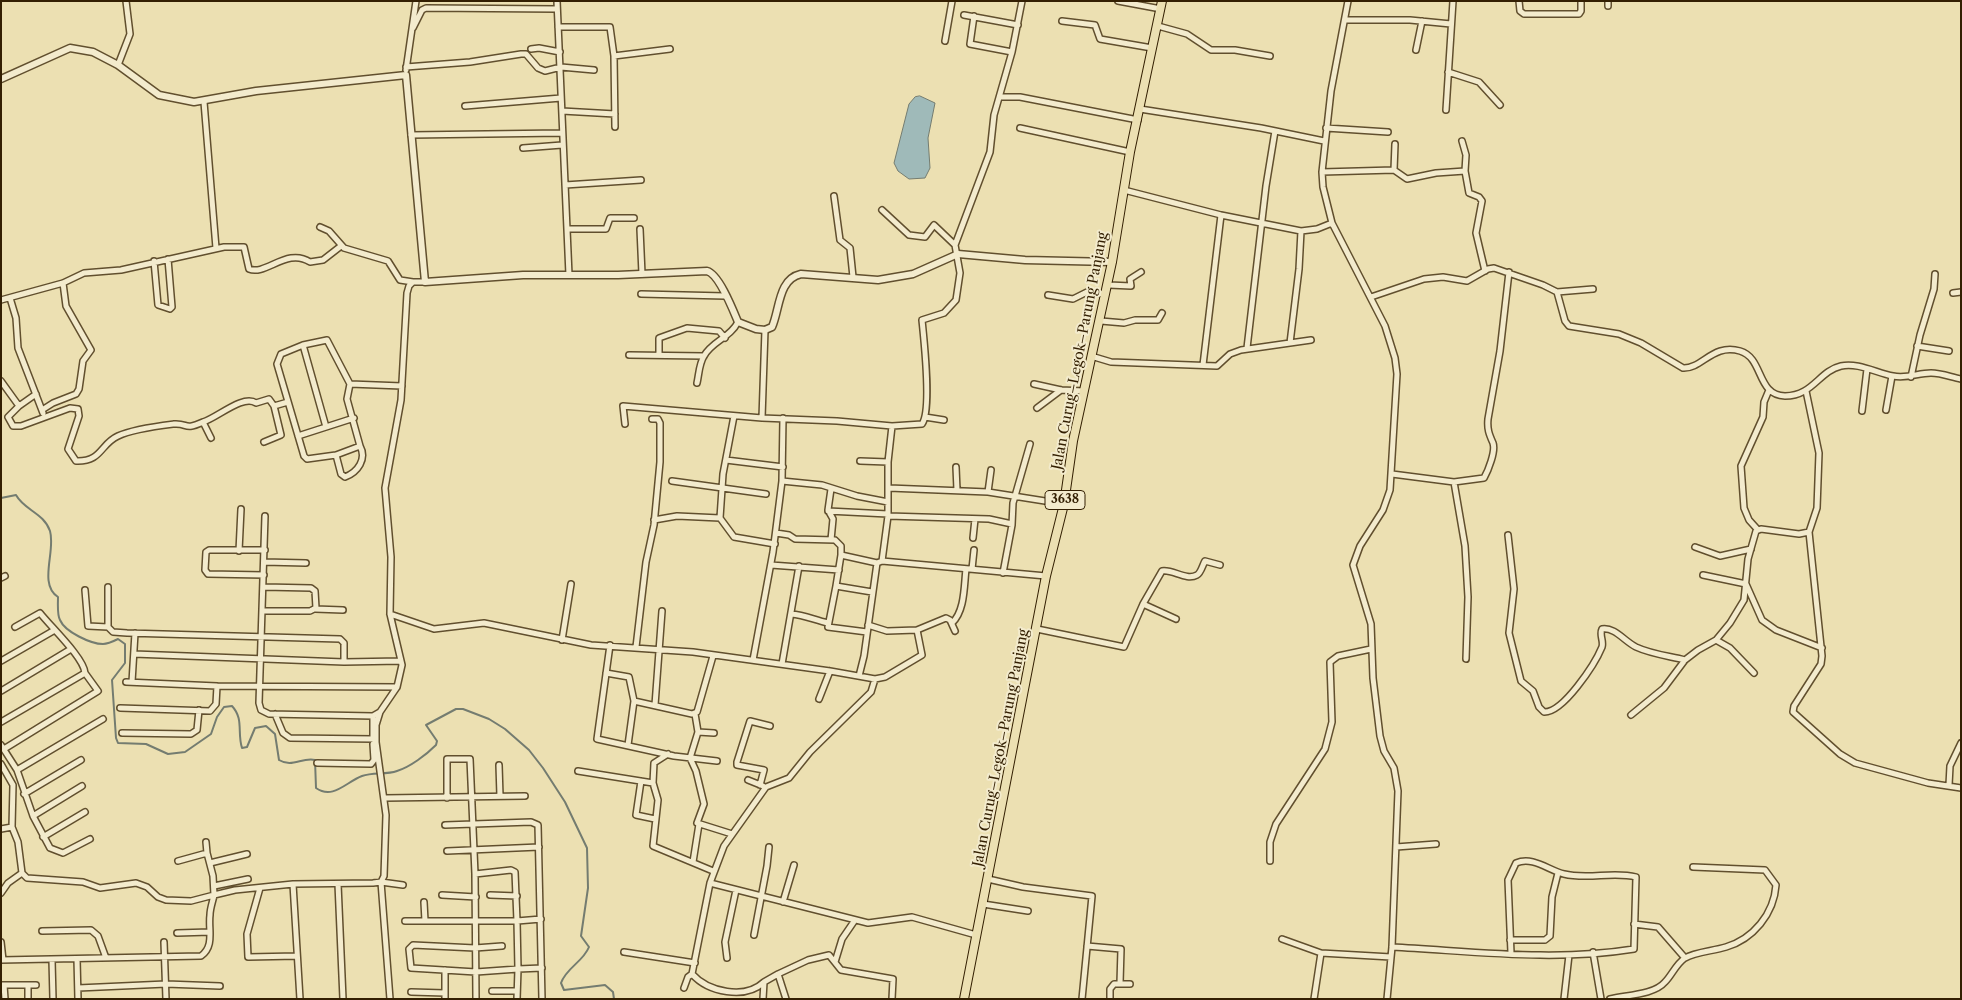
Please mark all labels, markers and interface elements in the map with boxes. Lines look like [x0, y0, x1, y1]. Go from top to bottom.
street label: Jalan Curug–Legok–Parung Panjang [1049, 231, 1111, 471]
road number: 3638 [1045, 490, 1085, 510]
street label: Jalan Curug–Legok–Parung Panjang [970, 628, 1032, 868]

